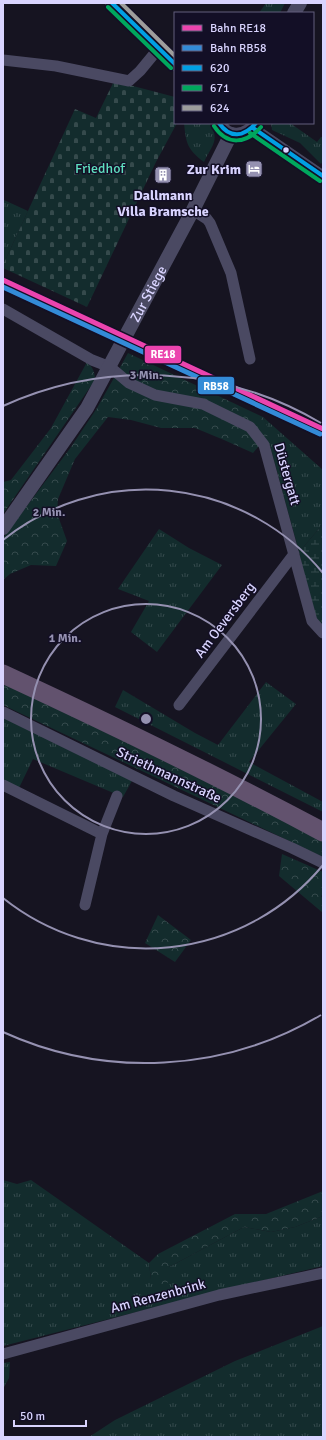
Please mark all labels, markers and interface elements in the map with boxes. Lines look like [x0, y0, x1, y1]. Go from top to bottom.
legend [174, 12, 314, 124]
text: Bahn RE18 [210, 21, 266, 36]
text: Bahn RB58 [210, 41, 267, 56]
text: 620 [210, 61, 229, 76]
text: 671 [210, 81, 229, 96]
text: 624 [210, 101, 230, 116]
unlabelled marker [281, 145, 291, 155]
hotel icon: Zur Krim [244, 159, 264, 179]
park label: Friedhof [75, 160, 126, 177]
place label: Zur Krim [187, 161, 241, 178]
building icon: Dallmann Villa Bramsche [153, 165, 173, 185]
place label: Dallmann Villa Bramsche [117, 187, 209, 220]
street label: Zur Stiege [126, 263, 170, 325]
line badge: RE18 [144, 345, 182, 364]
text: RE18 [151, 348, 176, 361]
text: 3 Min. [130, 368, 162, 383]
line badge: RB58 [197, 376, 235, 395]
text: RB58 [203, 380, 229, 393]
street label: Düstergatt [270, 441, 304, 507]
text: 2 Min. [33, 505, 65, 520]
street label: Am Oeversberg [191, 579, 259, 661]
text: 1 Min. [49, 631, 81, 646]
centre of rings [139, 712, 153, 726]
street label: Striethmannstraße [114, 743, 224, 807]
street label: Am Renzenbrink [109, 1275, 207, 1317]
scale bar [14, 1402, 86, 1428]
text: 50 m [20, 1409, 45, 1424]

